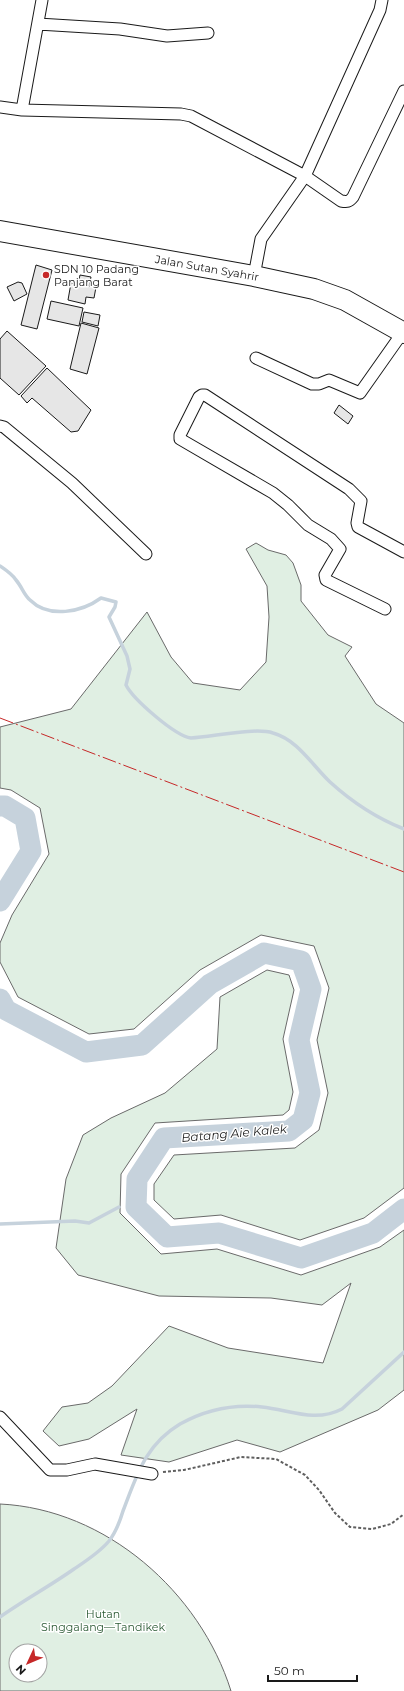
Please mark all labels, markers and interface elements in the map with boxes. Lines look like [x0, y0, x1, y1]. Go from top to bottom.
street label: Jalan Sutan Syahrir [153, 252, 260, 284]
place label: SDN 10 Padang Panjang Barat [54, 262, 139, 289]
marker: SDN 10 Padang Panjang Barat [41, 270, 51, 280]
water label: Batang Aie Kalek [181, 1121, 288, 1145]
park label: Hutan Singgalang—Tandikek [41, 1607, 165, 1634]
north arrow [8, 1643, 48, 1683]
scale bar [268, 1657, 357, 1683]
text: N [13, 1662, 29, 1678]
text: 50 m [274, 1663, 305, 1678]

